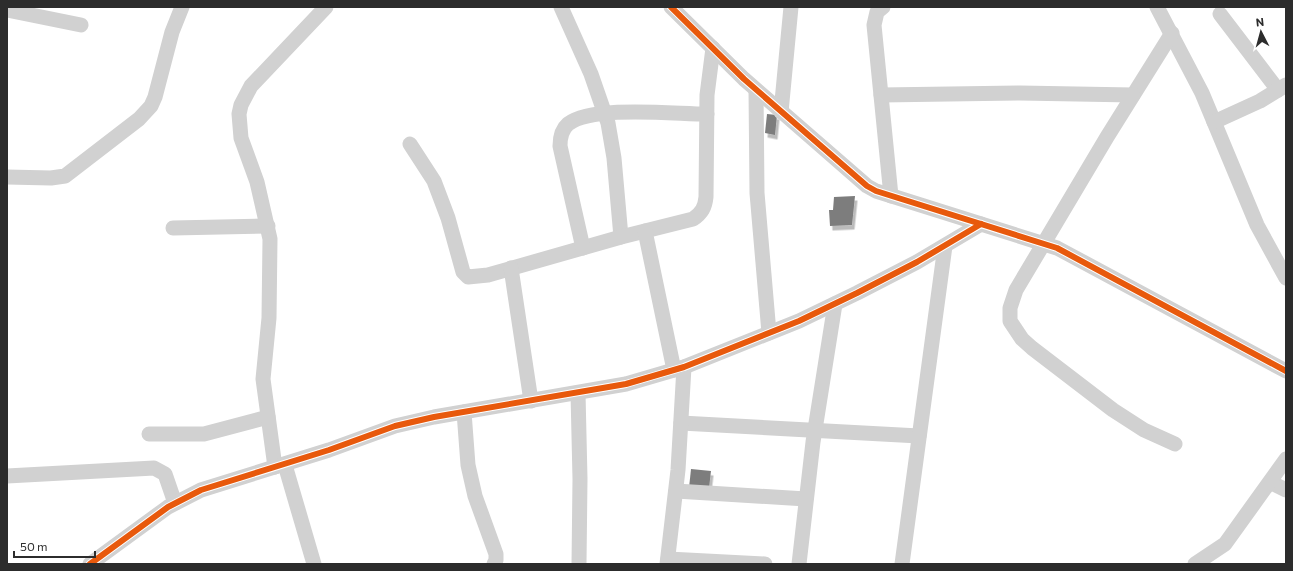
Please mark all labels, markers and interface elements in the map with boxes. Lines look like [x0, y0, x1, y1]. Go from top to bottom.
north arrow [1241, 12, 1281, 52]
text: N [1255, 15, 1265, 28]
scale bar [14, 533, 95, 559]
text: 50 m [20, 539, 48, 553]

